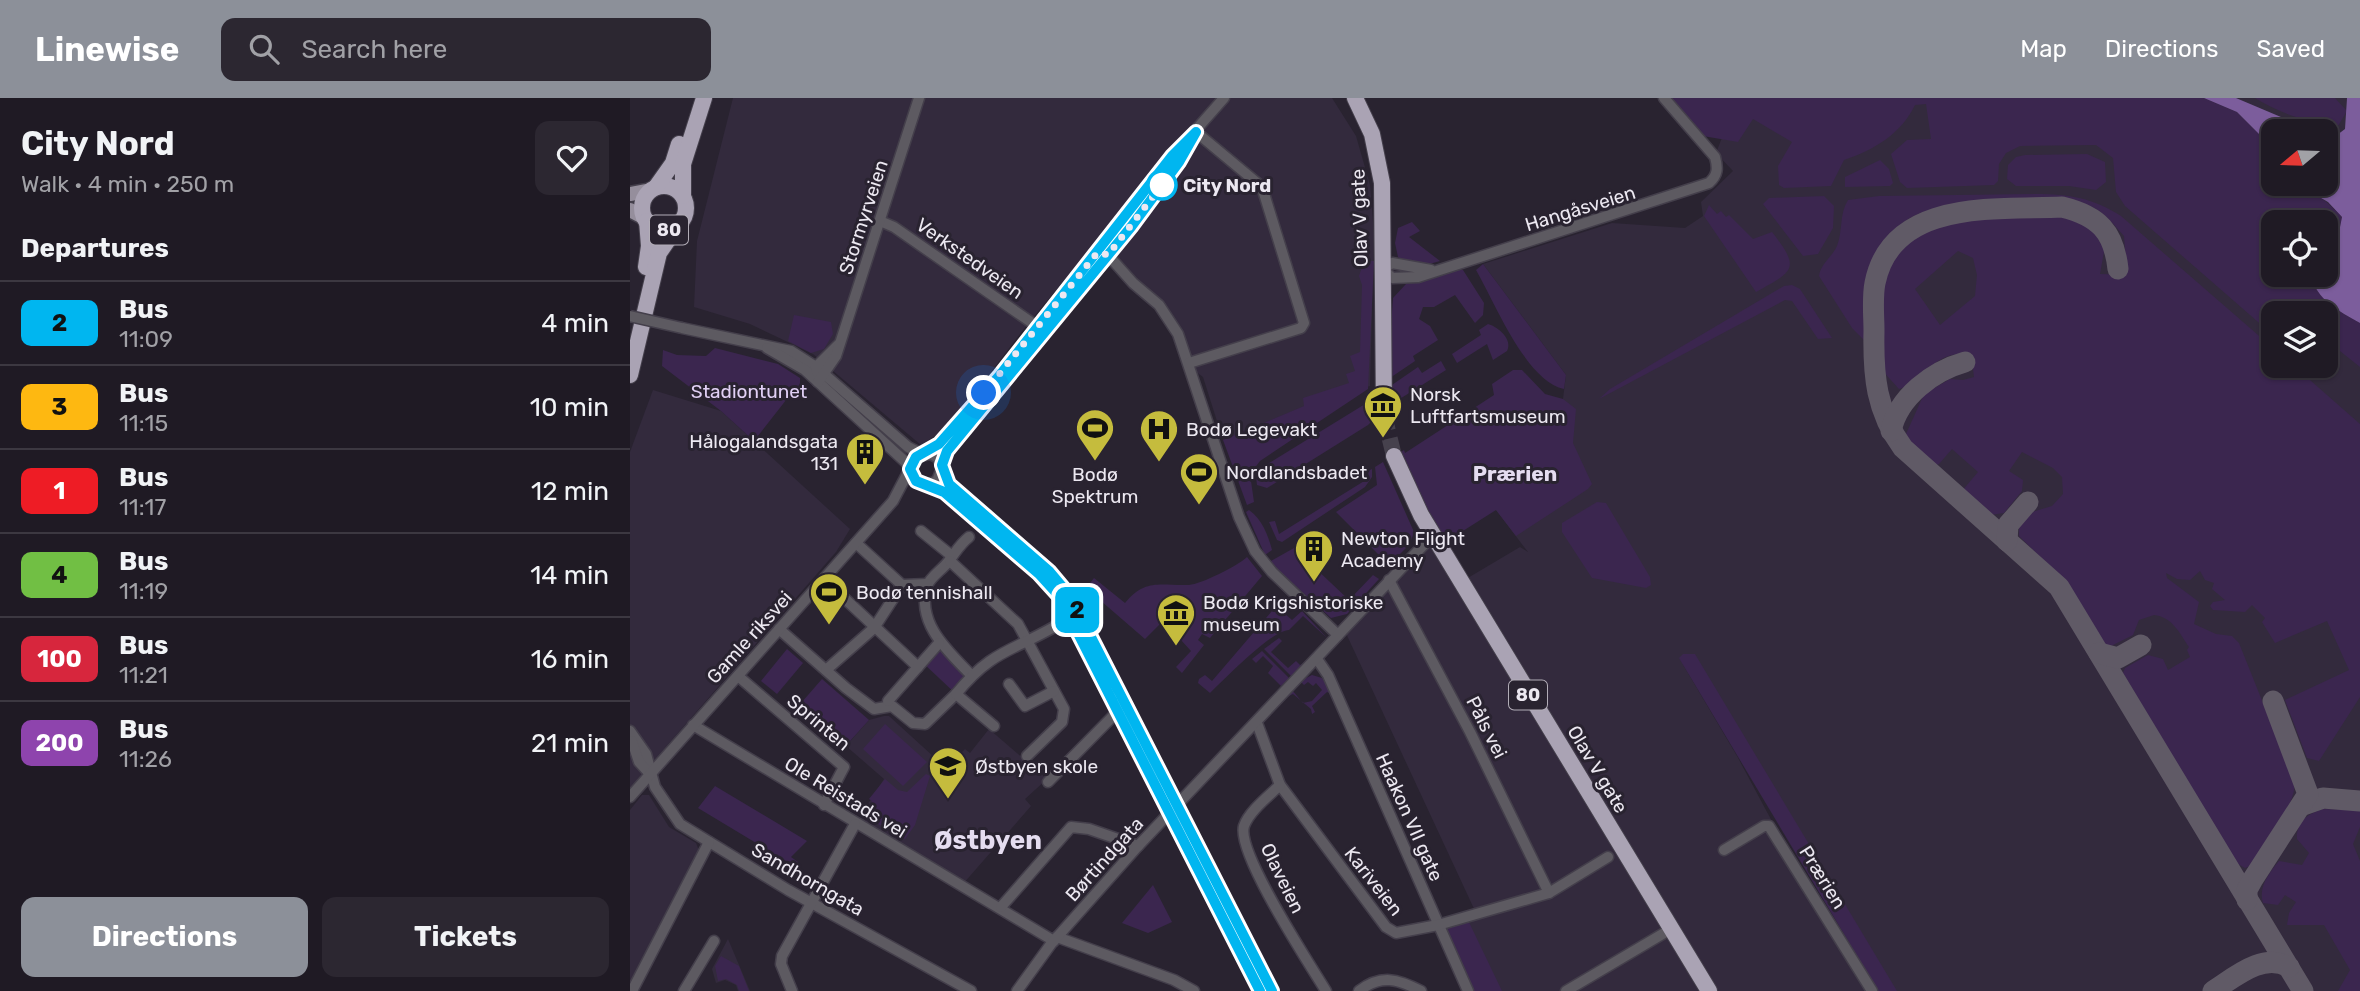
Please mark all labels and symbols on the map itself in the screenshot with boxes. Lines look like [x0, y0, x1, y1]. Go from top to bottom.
north arrow [2261, 119, 2338, 196]
street label: Stormyrveien [834, 157, 893, 277]
street label: Olav V gate [1346, 168, 1373, 268]
marker: City Nord [1147, 170, 1177, 200]
place label: City Nord [1183, 174, 1271, 197]
street label: Hangåsveien [1522, 181, 1638, 236]
street label: Verkstedveien [912, 213, 1028, 304]
road number: 80 [650, 216, 688, 244]
your location [966, 375, 1001, 410]
park label: Stadiontunet [691, 380, 808, 403]
place label: Norsk Luftfartsmuseum [1410, 383, 1566, 428]
museum icon: Norsk Luftfartsmuseum [1362, 384, 1404, 439]
sports icon: Bodø Spektrum [1074, 407, 1116, 462]
hospital icon: Bodø Legevakt [1138, 408, 1180, 463]
place label: Bodø Legevakt [1186, 418, 1318, 441]
place label: Hålogalandsgata 131 [689, 430, 838, 475]
building icon: Hålogalandsgata 131 [844, 431, 886, 486]
sports icon: Nordlandsbadet [1178, 451, 1220, 506]
place label: Nordlandsbadet [1226, 461, 1368, 484]
district label: Prærien [1473, 461, 1557, 486]
place label: Bodø Spektrum [1052, 463, 1138, 508]
place label: Newton Flight Academy [1341, 527, 1465, 572]
building icon: Newton Flight Academy [1293, 528, 1335, 583]
sports icon: Bodø tennishall [808, 571, 850, 626]
place label: Bodø tennishall [856, 581, 993, 604]
street label: Gamle riksvei [702, 586, 797, 688]
line badge: 2 [1054, 587, 1100, 633]
place label: Bodø Krigshistoriske museum [1203, 591, 1383, 636]
museum icon: Bodø Krigshistoriske museum [1155, 592, 1197, 647]
road number: 80 [1509, 680, 1547, 710]
street label: Sprinten [782, 689, 855, 756]
street label: Påls vei [1461, 692, 1512, 762]
street label: Olav V gate [1562, 721, 1633, 817]
school or university icon: Østbyen skole [927, 745, 969, 800]
street label: Haakon VII gate [1371, 750, 1448, 885]
street label: Ole Reistads vei [780, 752, 911, 843]
place label: Østbyen skole [975, 755, 1098, 778]
street label: Børtindgata [1061, 813, 1148, 906]
district label: Østbyen [934, 825, 1042, 856]
street label: Sandhorngata [747, 838, 868, 921]
street label: Olaveien [1256, 839, 1309, 917]
street label: Prærien [1794, 841, 1851, 913]
street label: Kariveien [1340, 842, 1408, 920]

